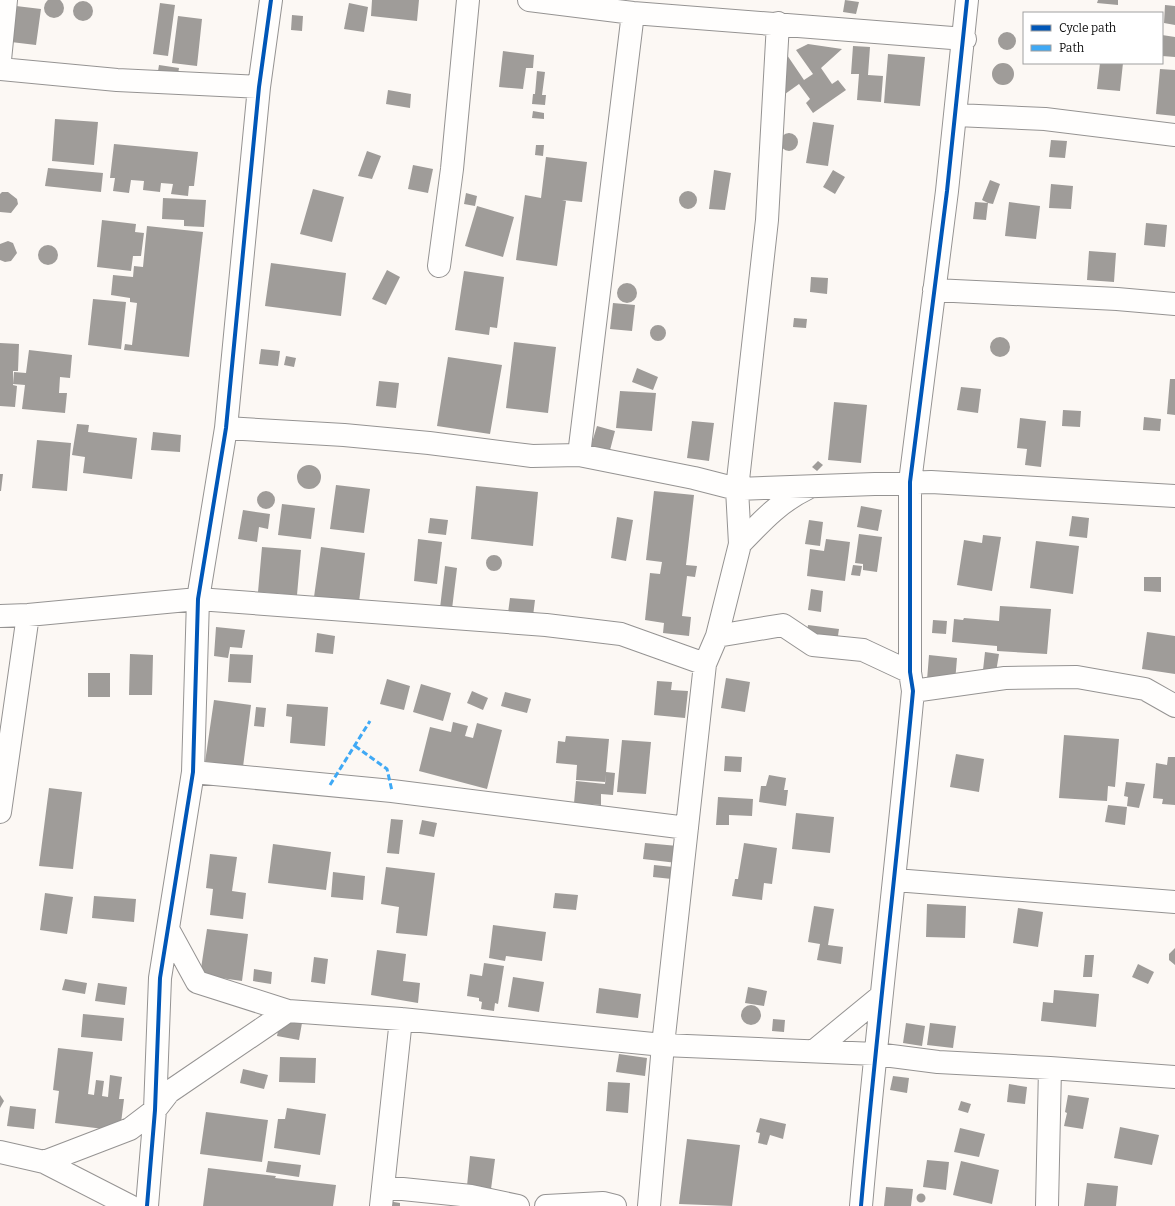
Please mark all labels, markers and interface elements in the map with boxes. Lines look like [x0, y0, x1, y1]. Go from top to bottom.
legend [1023, 12, 1163, 64]
text: Cycle path [1059, 21, 1117, 35]
text: Path [1059, 41, 1085, 55]

